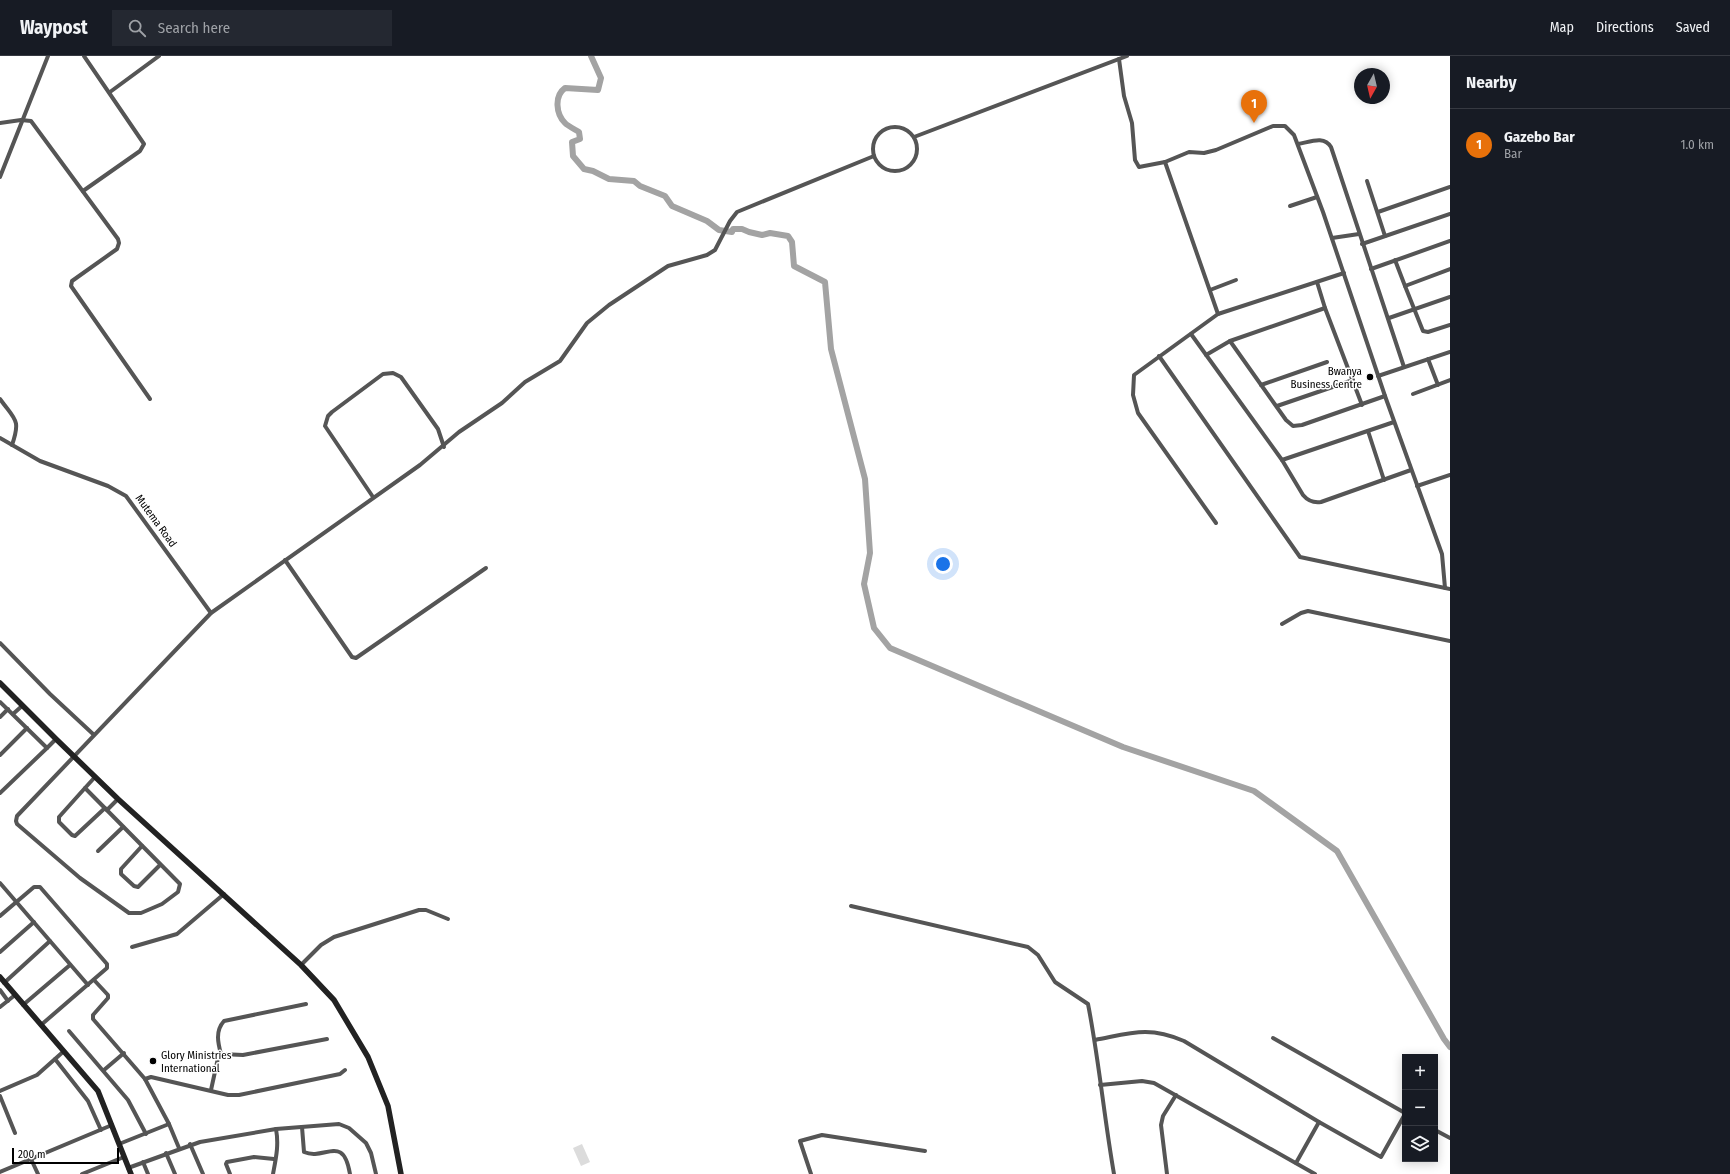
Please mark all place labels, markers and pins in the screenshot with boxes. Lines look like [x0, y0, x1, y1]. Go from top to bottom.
pin: 1 [1241, 90, 1267, 123]
place label: Bwanya Business Centre [1291, 365, 1362, 391]
marker: Bwanya Business Centre [1365, 372, 1375, 382]
place label: Glory Ministries International [161, 1049, 232, 1075]
marker: Glory Ministries International [148, 1056, 158, 1066]

